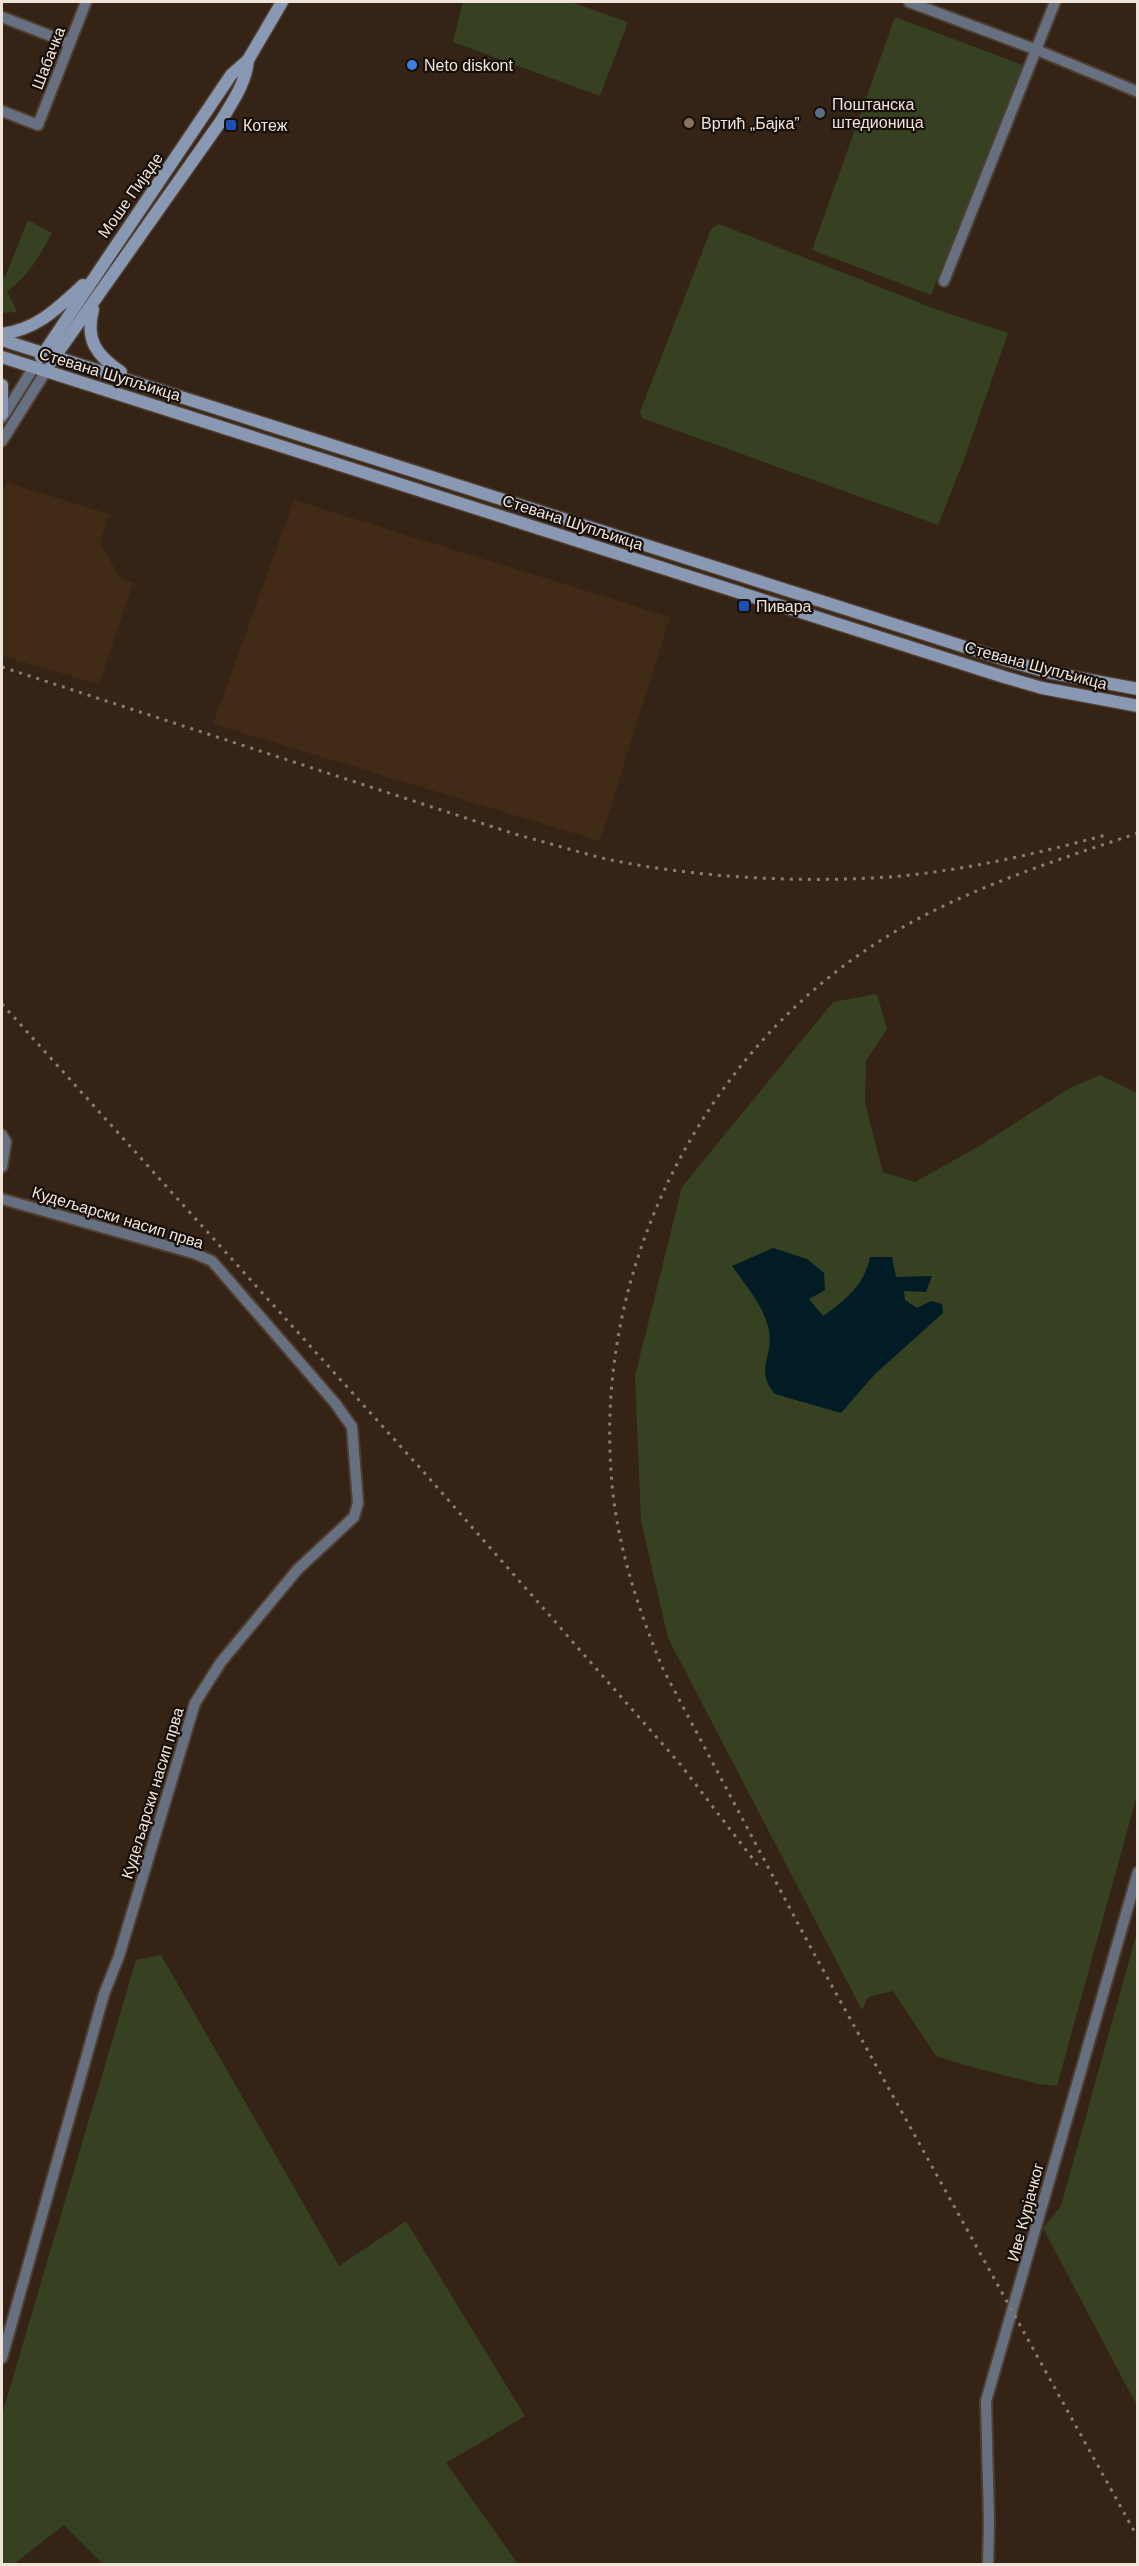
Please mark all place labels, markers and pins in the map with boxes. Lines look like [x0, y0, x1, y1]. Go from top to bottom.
place label: Neto diskont [424, 57, 513, 74]
marker: Neto diskont [405, 58, 419, 72]
place label: Поштанска штедионица [832, 96, 924, 131]
marker: Поштанска штедионица [813, 106, 827, 120]
place label: Вртић „Бајка” [701, 115, 800, 132]
marker: Вртић „Бајка” [682, 116, 696, 130]
place label: Котеж [243, 117, 288, 134]
marker: Котеж [224, 118, 238, 132]
place label: Пивара [756, 598, 812, 615]
marker: Пивара [737, 599, 751, 613]

